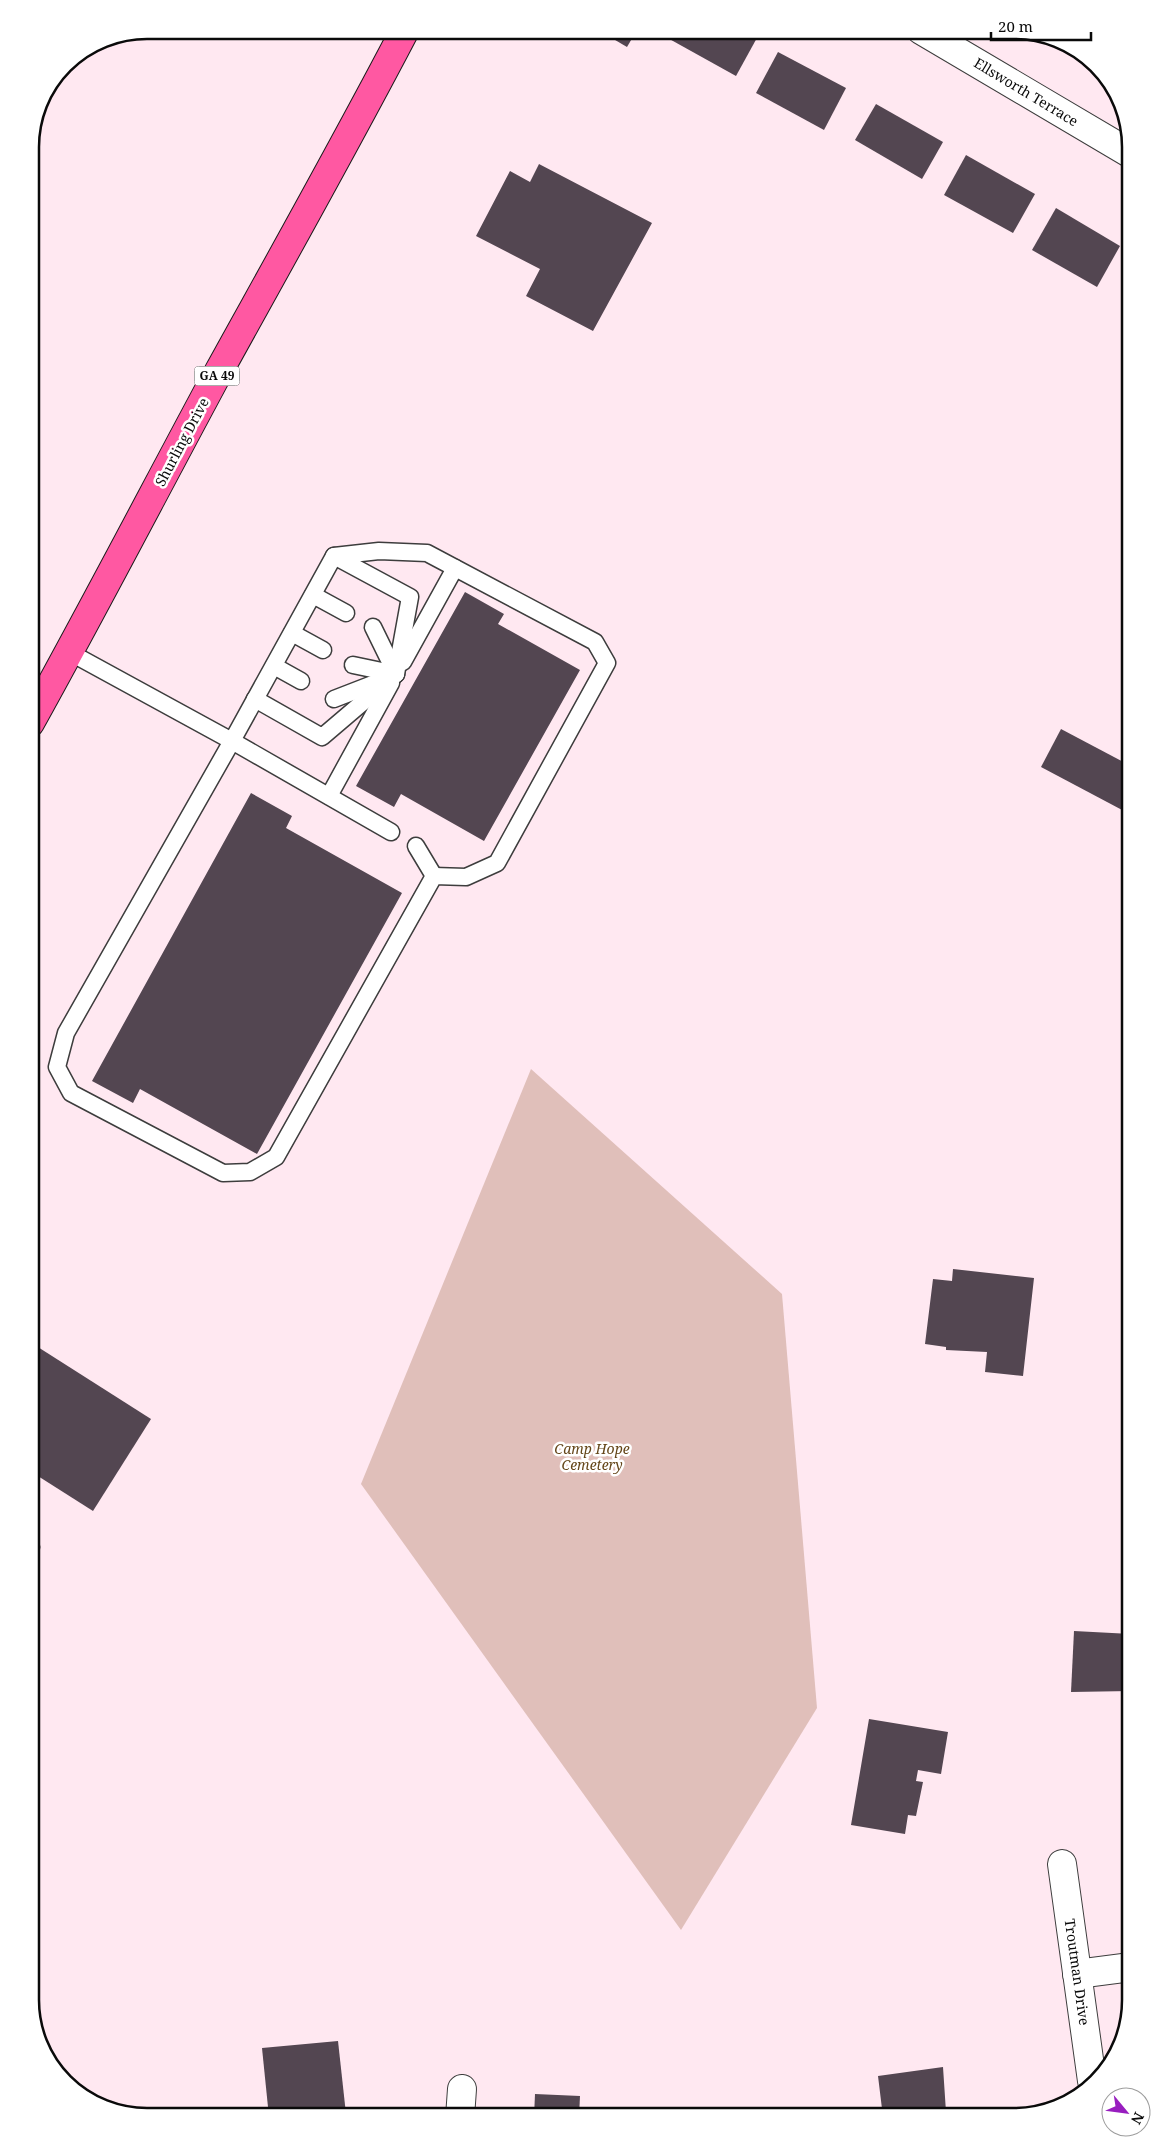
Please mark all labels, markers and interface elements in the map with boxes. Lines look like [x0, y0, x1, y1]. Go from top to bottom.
scale bar [991, 10, 1091, 42]
text: 20 m [998, 16, 1033, 36]
street label: Ellsworth Terrace [971, 53, 1082, 130]
road number: GA 49 [194, 366, 240, 386]
street label: Shurling Drive [150, 394, 213, 489]
park label: Camp Hope Cemetery [554, 1439, 630, 1474]
street label: Troutman Drive [1061, 1917, 1094, 2027]
north arrow [1101, 2087, 1151, 2137]
text: N [1127, 2109, 1149, 2128]

